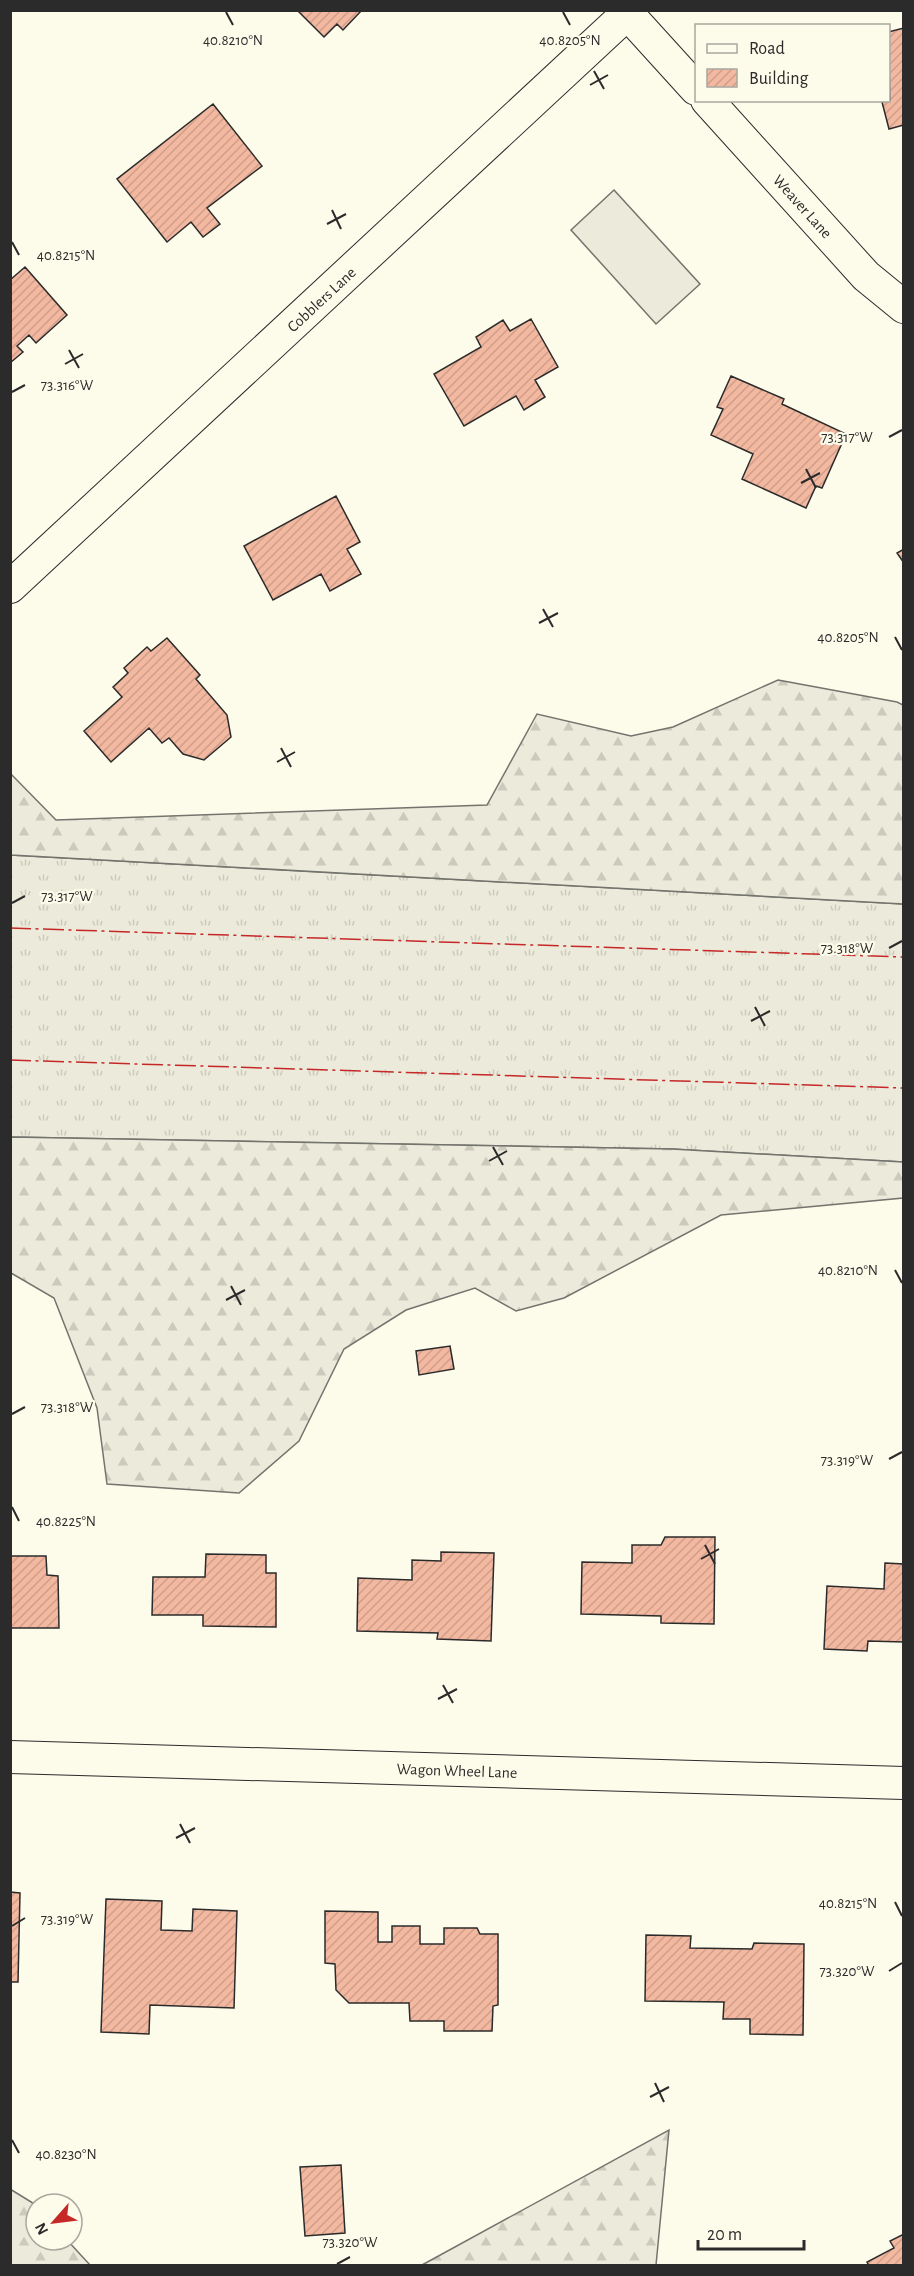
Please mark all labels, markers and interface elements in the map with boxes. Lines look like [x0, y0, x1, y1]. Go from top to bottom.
legend [695, 24, 890, 102]
text: 40.8210°N [203, 33, 263, 48]
text: 40.8205°N [539, 33, 601, 48]
text: Road [749, 40, 785, 58]
text: Building [749, 70, 809, 88]
street label: Weaver Lane [770, 172, 835, 242]
text: 40.8215°N [37, 248, 95, 263]
street label: Cobblers Lane [284, 264, 359, 335]
text: 73.316°W [41, 378, 94, 393]
text: 73.317°W [821, 430, 873, 445]
text: 40.8205°N [817, 630, 879, 645]
text: 73.317°W [41, 889, 93, 904]
text: 73.318°W [821, 941, 874, 956]
text: 40.8210°N [818, 1263, 878, 1278]
text: 73.318°W [41, 1400, 94, 1415]
text: 73.319°W [821, 1453, 874, 1468]
text: 40.8225°N [36, 1514, 96, 1529]
street label: Wagon Wheel Lane [396, 1761, 517, 1781]
text: 40.8215°N [819, 1896, 877, 1911]
text: 73.319°W [41, 1912, 94, 1927]
text: 73.320°W [820, 1964, 875, 1979]
text: 40.8230°N [35, 2147, 97, 2162]
north arrow [24, 2192, 84, 2252]
scale bar [698, 2213, 804, 2251]
text: N [32, 2220, 51, 2237]
text: 20 m [707, 2226, 742, 2244]
text: 73.320°W [323, 2235, 378, 2250]

